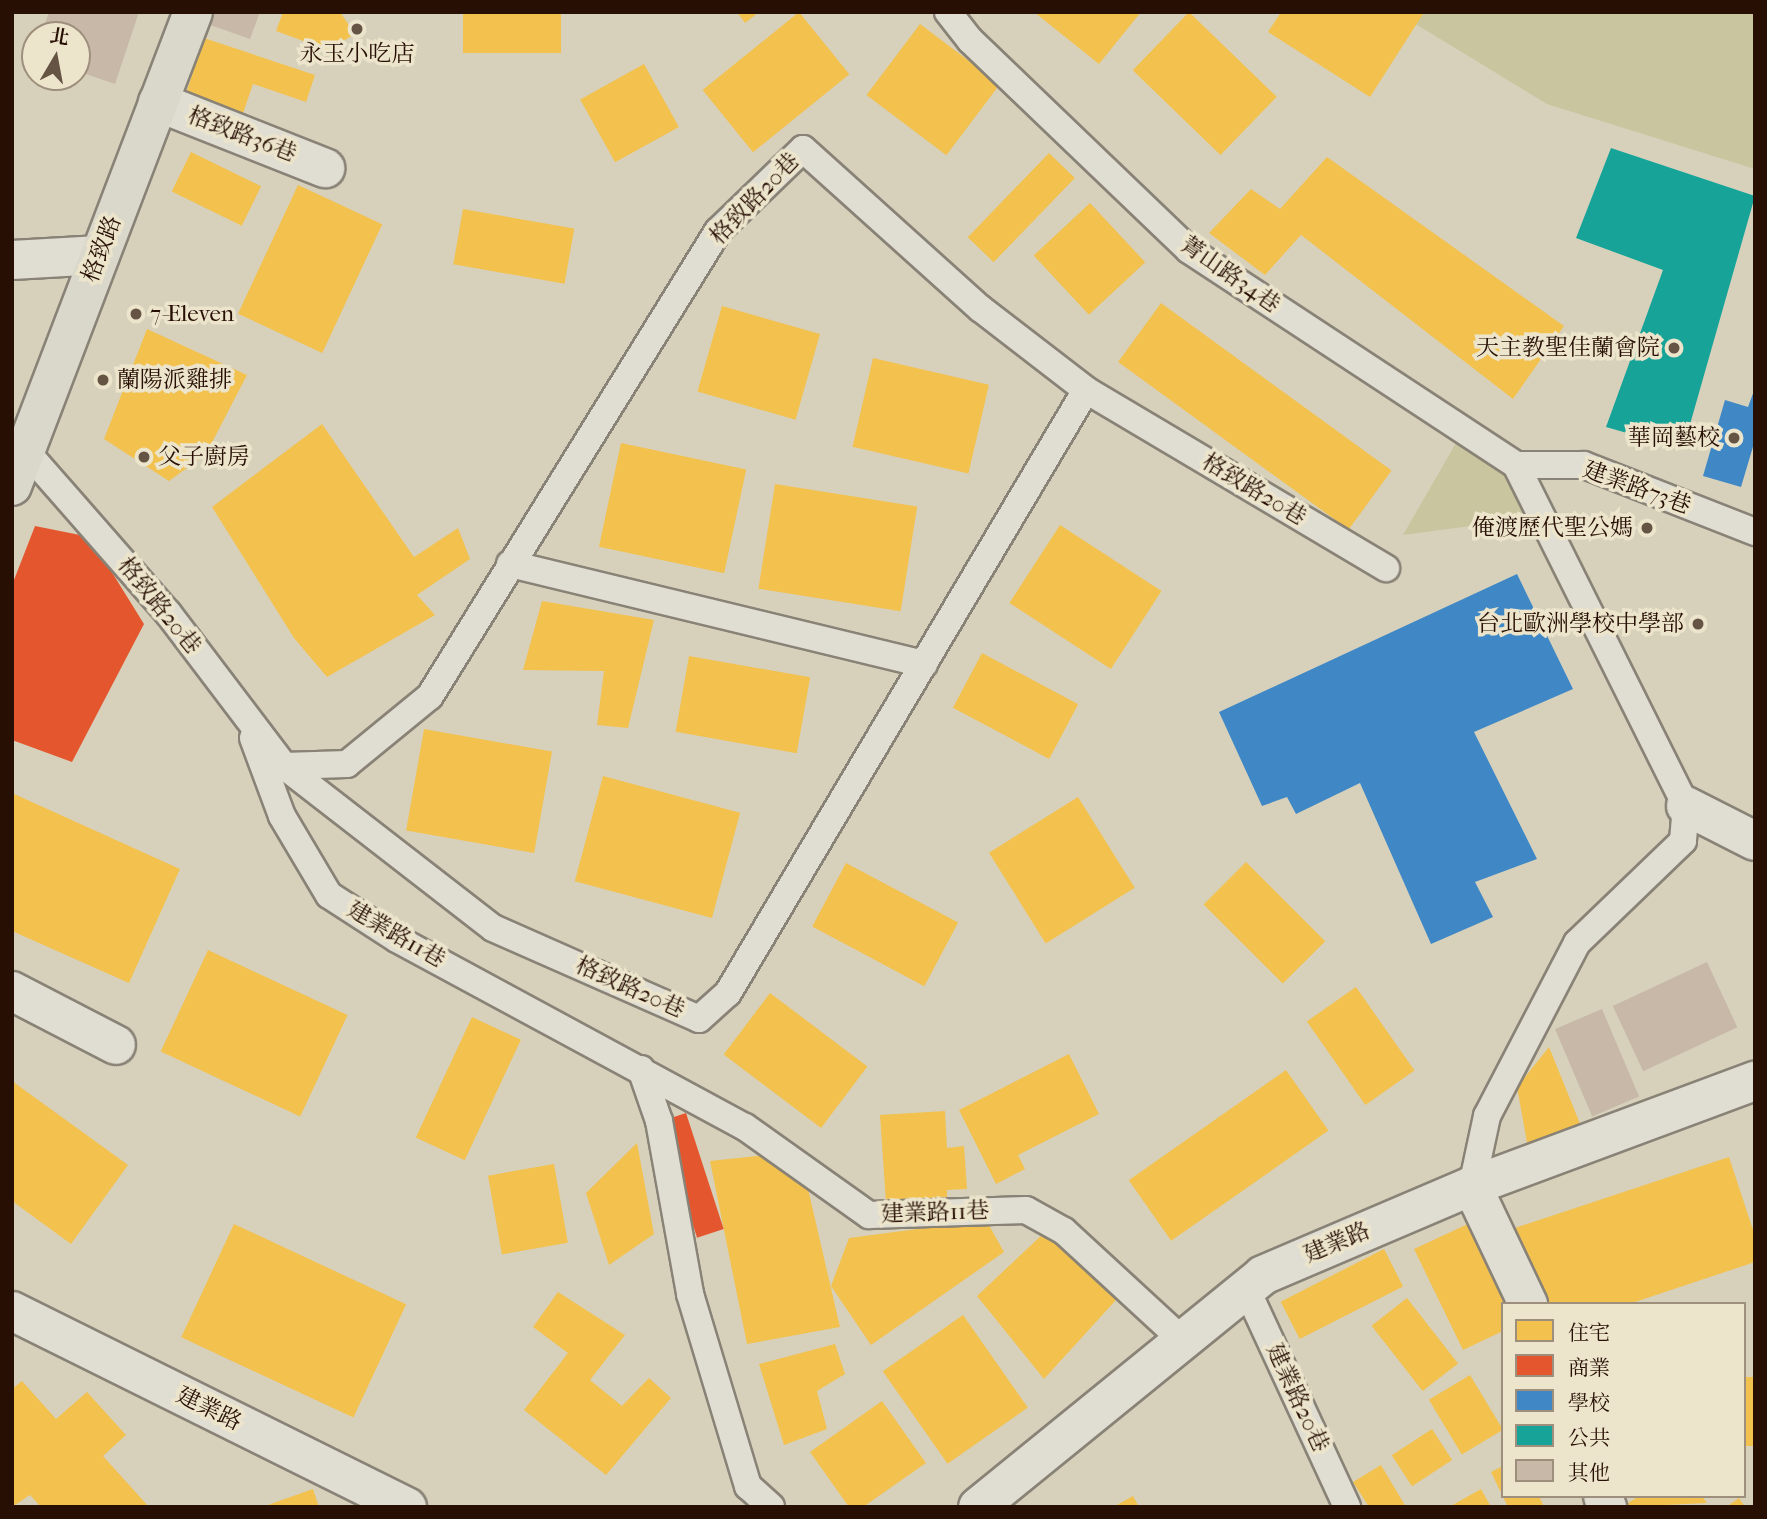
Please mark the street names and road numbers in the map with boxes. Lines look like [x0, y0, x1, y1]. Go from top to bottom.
street label: 格致路36巷 [184, 102, 300, 168]
street label: 格致路20巷 [705, 148, 805, 250]
street label: 格致路 [77, 212, 127, 286]
street label: 菁山路34巷 [1175, 231, 1285, 319]
street label: 格致路20巷 [1197, 448, 1311, 532]
street label: 建業路73巷 [1579, 456, 1695, 520]
street label: 格致路20巷 [112, 552, 206, 660]
street label: 建業路11巷 [342, 896, 450, 974]
street label: 格致路20巷 [571, 952, 689, 1024]
street label: 建業路11巷 [880, 1197, 990, 1229]
street label: 建業路 [1300, 1217, 1374, 1269]
street label: 建業路20巷 [1260, 1339, 1334, 1457]
street label: 建業路 [172, 1381, 246, 1437]

